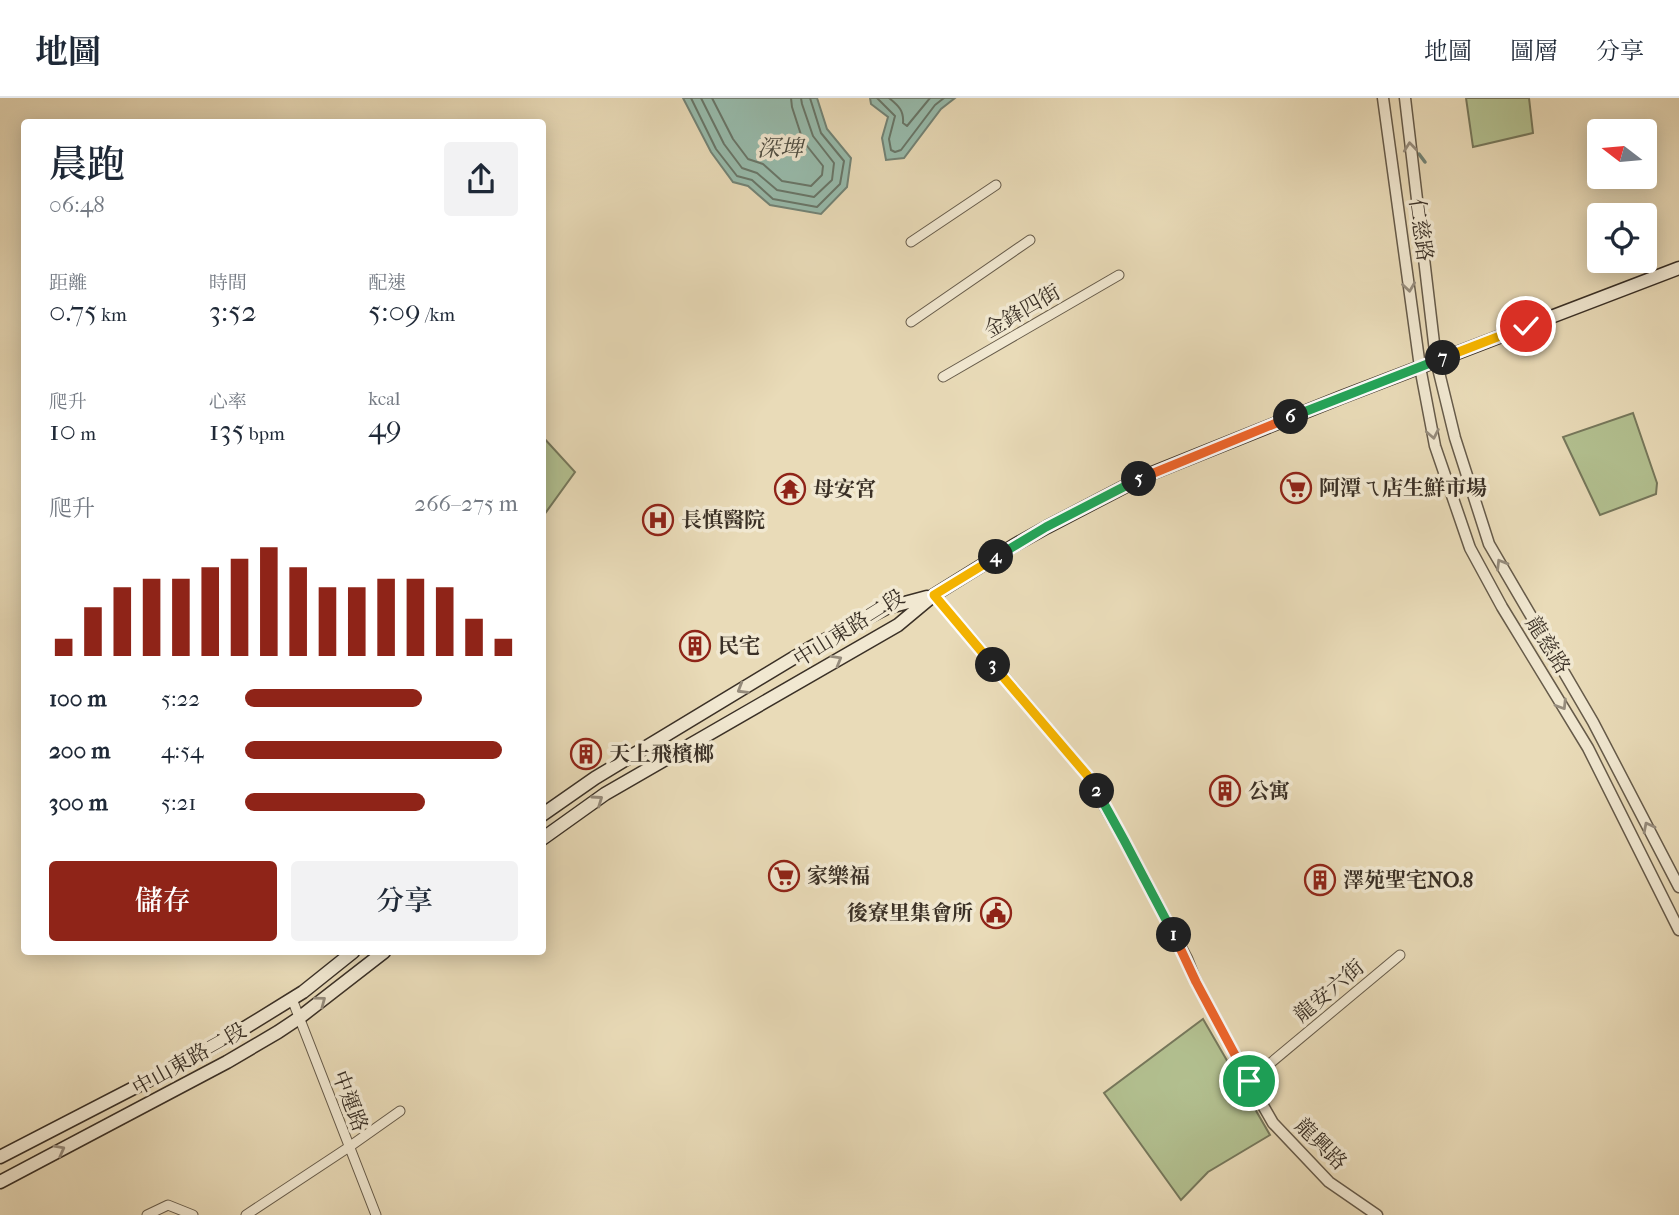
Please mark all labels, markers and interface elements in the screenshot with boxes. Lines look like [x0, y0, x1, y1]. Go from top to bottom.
text: 地圖 [35, 33, 101, 72]
text: 地圖 [1424, 37, 1472, 65]
text: 圖層 [1510, 37, 1558, 65]
text: 分享 [1596, 37, 1644, 65]
north arrow [1587, 119, 1657, 189]
map controls [1587, 119, 1657, 273]
water label: 深埤 [757, 135, 806, 162]
one-way arrow [1403, 141, 1418, 152]
text: 晨跑 [49, 142, 125, 187]
button: share [444, 142, 518, 216]
text: 06:48 [49, 191, 105, 218]
street label: 仁慈路 [1405, 197, 1437, 263]
button: locate [1587, 203, 1657, 273]
text: 距離 [49, 272, 87, 294]
text: 時間 [209, 272, 247, 294]
text: 配速 [368, 272, 406, 294]
street label: 金鋒四街 [980, 280, 1064, 342]
one-way arrow [1402, 281, 1417, 293]
text: 0.75 [49, 294, 97, 329]
text: 3:52 [209, 294, 257, 329]
text: 5:09 [368, 294, 421, 329]
pin [1496, 296, 1556, 356]
text: km [97, 304, 127, 326]
text: /km [421, 304, 455, 326]
icon: check [1507, 307, 1545, 345]
pin: 7 [1426, 341, 1460, 376]
text: 7 [1438, 346, 1447, 368]
text: kcal [368, 388, 400, 410]
text: 爬升 [49, 391, 87, 413]
text: 心率 [209, 391, 247, 413]
pin: 6 [1274, 400, 1308, 434]
text: 6 [1285, 405, 1296, 427]
text: 49 [368, 410, 402, 445]
text: 10 [49, 413, 76, 448]
text: 135 [209, 413, 245, 448]
text: m [76, 423, 96, 445]
text: bpm [245, 423, 285, 445]
one-way arrow [1425, 428, 1440, 440]
pin: 5 [1122, 462, 1156, 496]
text: 5 [1134, 467, 1143, 489]
supermarket icon: 阿潭ㄟ店生鮮市場 [1279, 471, 1313, 505]
temple icon: 母安宮 [773, 472, 807, 506]
place label: 阿潭ㄟ店生鮮市場 [1319, 476, 1487, 500]
place label: 母安宮 [813, 477, 876, 501]
text: 266–275 m [414, 490, 518, 517]
text: 爬升 [49, 495, 95, 522]
hospital icon: 長慎醫院 [641, 503, 675, 537]
place label: 長慎醫院 [681, 508, 765, 532]
pin: 4 [978, 540, 1014, 574]
text: 4 [990, 545, 1001, 567]
one-way arrow [1496, 558, 1509, 571]
street label: 中山東路二段 [789, 584, 909, 672]
street label: 龍慈路 [1521, 612, 1575, 678]
building icon: 民宅 [678, 629, 712, 663]
place label: 民宅 [718, 634, 760, 658]
pin: 3 [976, 648, 1010, 682]
text: 3 [989, 653, 996, 675]
one-way arrow [829, 655, 842, 668]
one-way arrow [736, 681, 749, 694]
text: 100 m [49, 685, 107, 712]
text: 5:22 [161, 685, 200, 712]
one-way arrow [1553, 697, 1566, 710]
text: 200 m [49, 737, 110, 764]
text: 4:54 [161, 737, 204, 764]
building icon: 天上飛檳榔 [569, 737, 603, 771]
place label: 天上飛檳榔 [609, 742, 714, 766]
pin: 2 [1080, 774, 1114, 808]
building icon: 公寓 [1208, 774, 1242, 808]
text: 2 [1092, 779, 1101, 801]
place label: 公寓 [1248, 779, 1290, 803]
text: 300 m [49, 789, 108, 816]
text: 5:21 [161, 789, 197, 816]
one-way arrow [590, 796, 603, 808]
one-way arrow [1642, 821, 1656, 834]
supermarket icon: 家樂福 [767, 859, 801, 893]
button: 儲存 [49, 861, 277, 941]
button: 分享 [291, 861, 518, 941]
building icon: 澤苑聖宅NO.8 [1303, 863, 1337, 897]
place label: 家樂福 [807, 864, 870, 888]
place label: 澤苑聖宅NO.8 [1343, 868, 1473, 892]
public building icon: 後寮里集會所 [979, 896, 1013, 930]
place label: 後寮里集會所 [847, 901, 973, 925]
pin: 1 [1156, 918, 1192, 952]
text: 1 [1170, 923, 1177, 945]
street label: 龍安六街 [1289, 955, 1369, 1027]
one-way arrow [313, 997, 326, 1010]
street label: 中山東路二段 [128, 1018, 250, 1100]
pin [1219, 1051, 1279, 1111]
icon: arrive [1230, 1062, 1268, 1100]
street label: 中運路 [328, 1067, 372, 1135]
street label: 龍興路 [1290, 1113, 1352, 1175]
one-way arrow [53, 1145, 65, 1159]

